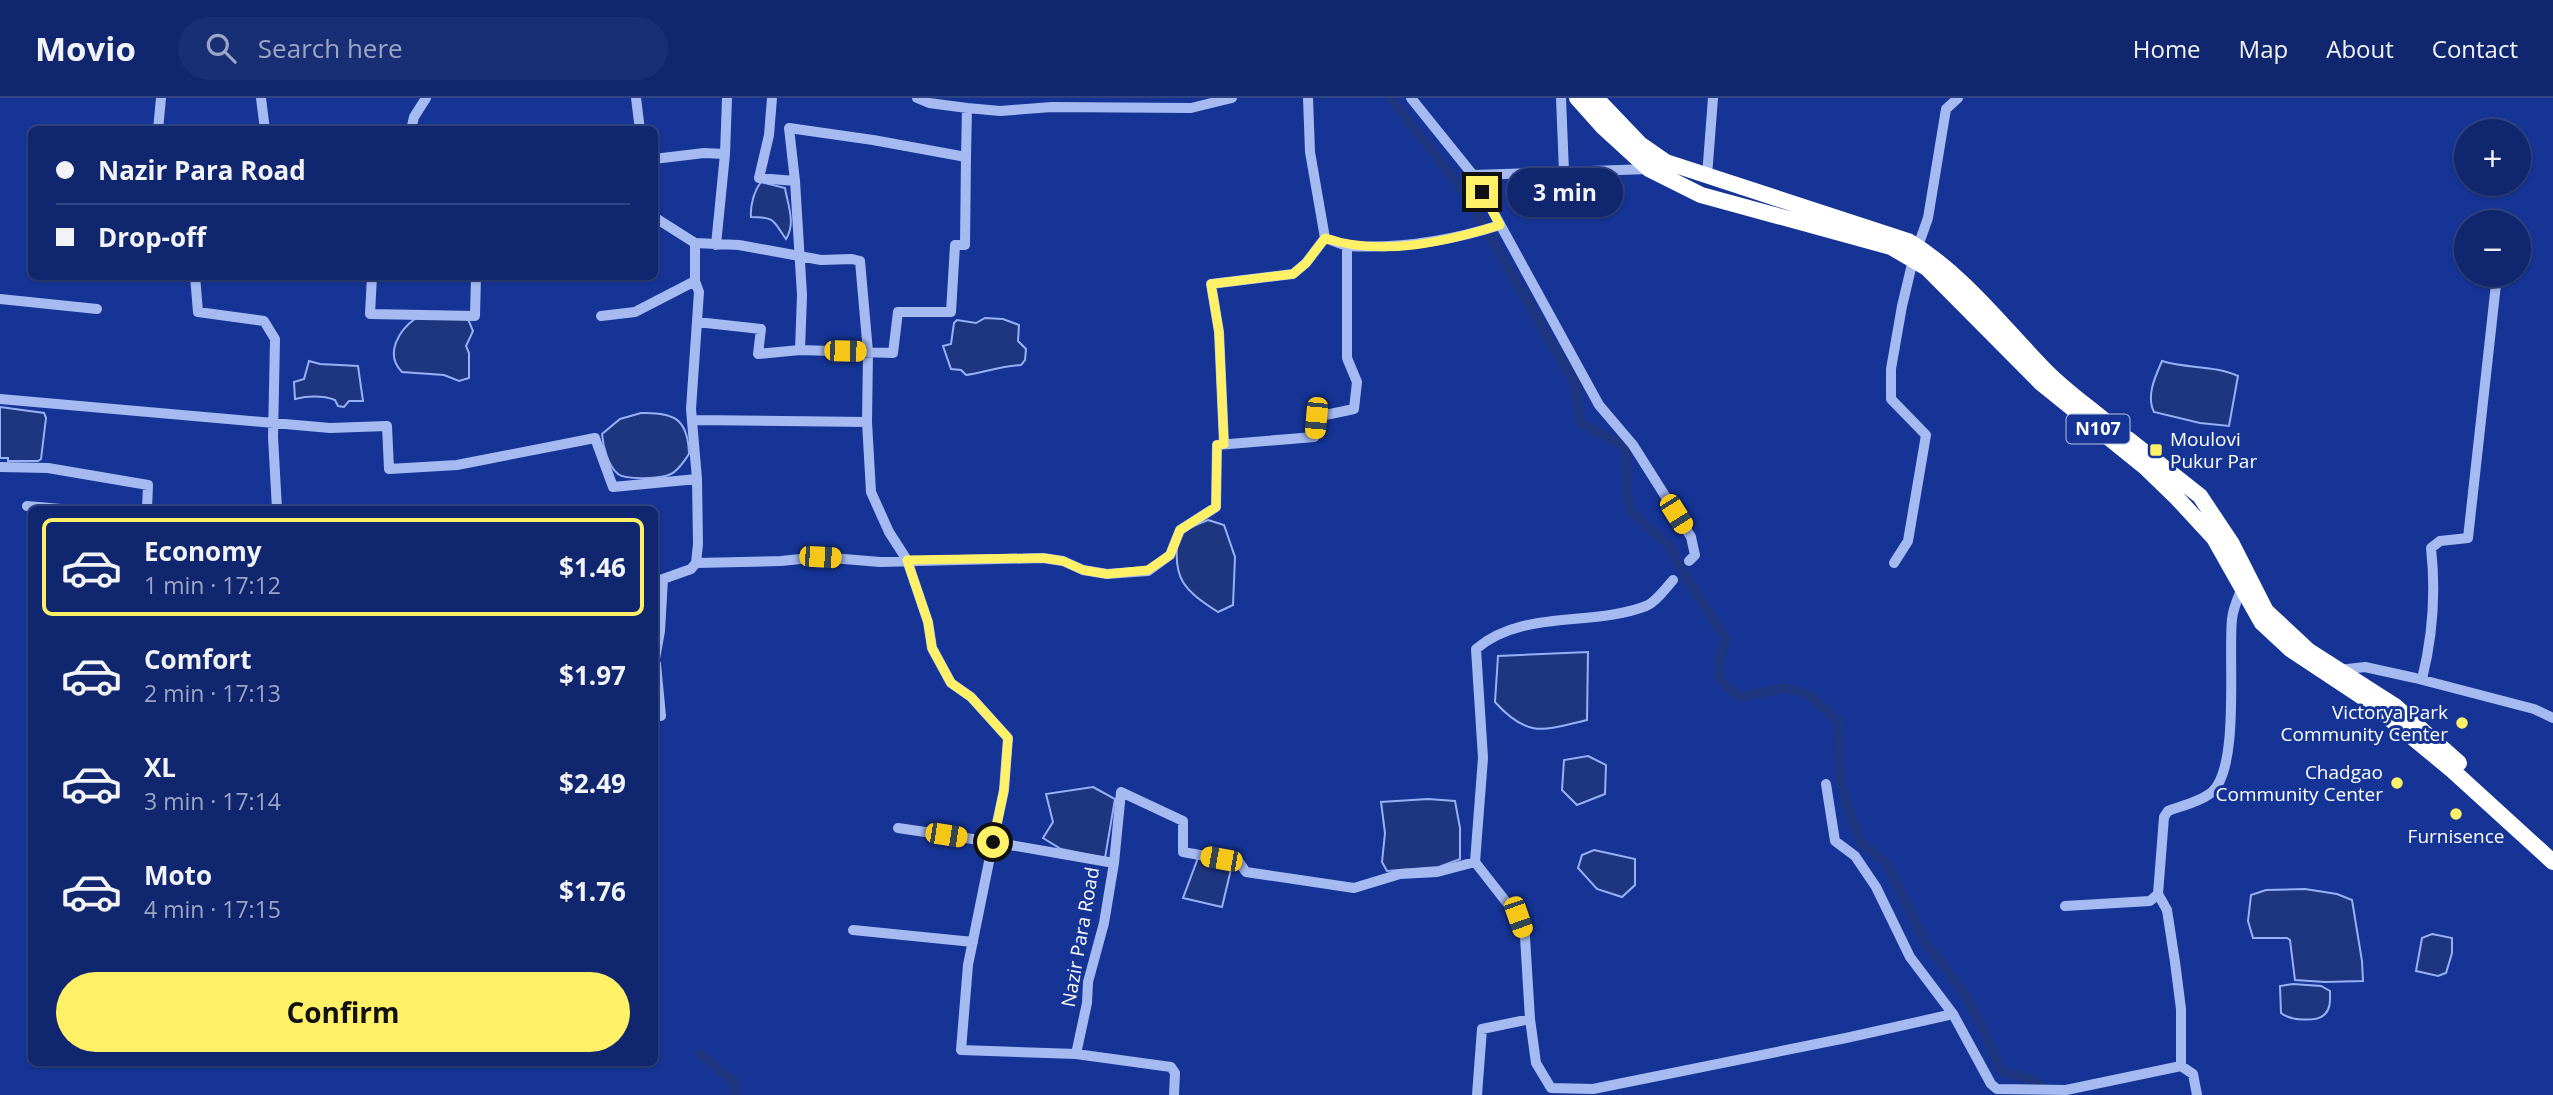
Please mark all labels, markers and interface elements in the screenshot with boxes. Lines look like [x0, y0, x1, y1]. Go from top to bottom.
search box [178, 17, 668, 80]
text: Movio [35, 26, 136, 71]
icon: search [202, 29, 240, 67]
text: Search here [258, 30, 403, 66]
text: Home [2133, 32, 2201, 65]
text: Map [2239, 32, 2288, 65]
text: About [2326, 32, 2394, 65]
text: Contact [2432, 32, 2518, 65]
map controls [2454, 119, 2531, 287]
button: + [2454, 119, 2531, 196]
text: Nazir Para Road [98, 152, 306, 188]
callout: 3 min [1506, 168, 1622, 217]
route end [1466, 176, 1498, 208]
text: 3 min [1533, 176, 1597, 208]
button: − [2454, 210, 2531, 287]
text: Drop-off [98, 219, 206, 255]
car [824, 340, 867, 362]
car [1304, 396, 1329, 440]
road number: N107 [2066, 414, 2130, 444]
place label: Moulovi Pukur Par [2170, 426, 2257, 474]
marker: Moulovi Pukur Par [2148, 442, 2164, 458]
car [1656, 491, 1697, 537]
text: Economy [144, 533, 262, 569]
icon: car [60, 536, 123, 599]
car [799, 545, 842, 569]
text: $1.46 [559, 549, 626, 585]
text: 1 min · 17:12 [144, 569, 281, 601]
text: Comfort [144, 641, 251, 677]
icon: car [60, 644, 123, 707]
text: $1.97 [559, 657, 626, 693]
text: 2 min · 17:13 [144, 677, 281, 709]
place label: Victorya Park Community Center [2281, 699, 2448, 747]
marker: Victorya Park Community Center [2454, 715, 2470, 731]
text: XL [144, 749, 176, 785]
icon: car [60, 752, 123, 815]
place label: Chadgao Community Center [2216, 759, 2383, 807]
text: $2.49 [559, 765, 626, 801]
marker: Chadgao Community Center [2389, 775, 2405, 791]
text: 3 min · 17:14 [144, 785, 281, 817]
marker: Furnisence [2448, 806, 2464, 822]
car [924, 821, 969, 849]
place label: Furnisence [2408, 823, 2504, 849]
route start [977, 826, 1009, 858]
car [1199, 845, 1244, 873]
text: Moto [144, 857, 212, 893]
icon: car [60, 860, 123, 923]
street label: Nazir Para Road [1055, 865, 1105, 1009]
text: $1.76 [559, 873, 626, 909]
text: 4 min · 17:15 [144, 893, 281, 925]
car [1502, 894, 1535, 940]
button: Confirm [56, 972, 630, 1052]

